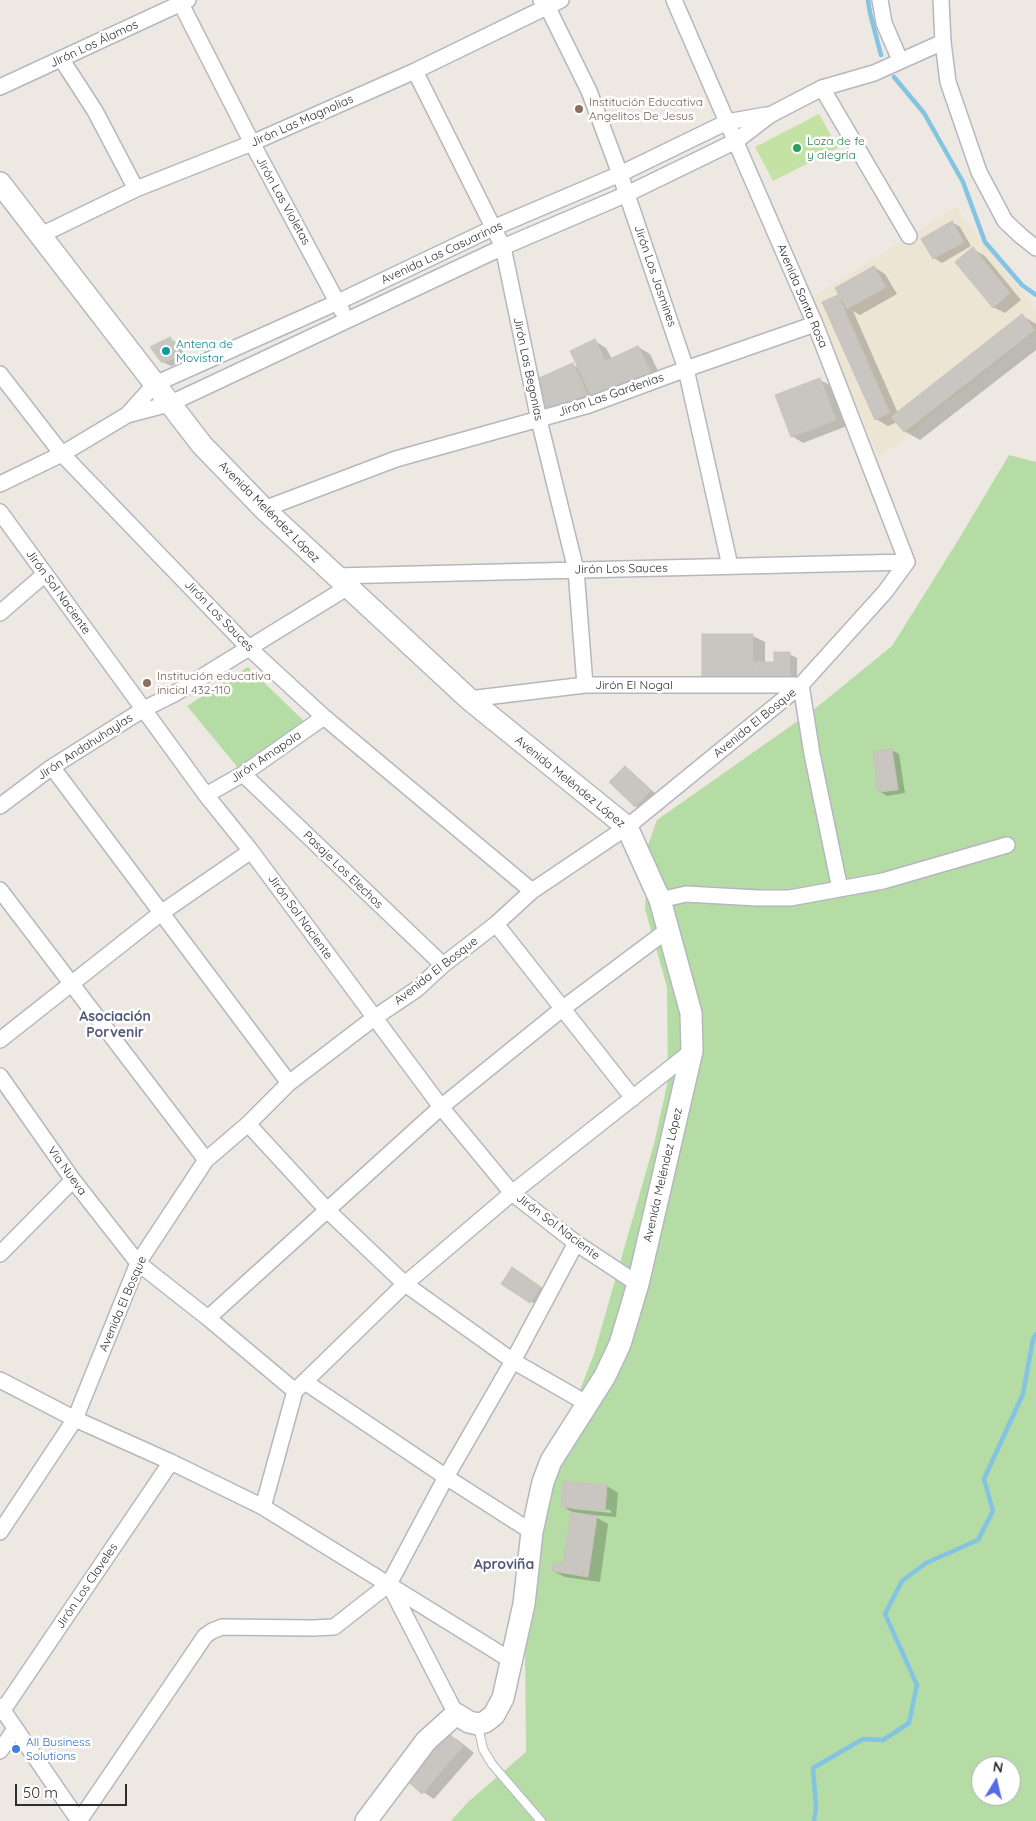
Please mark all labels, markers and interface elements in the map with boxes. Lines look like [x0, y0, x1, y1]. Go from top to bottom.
street label: Jirón Los Álamos [48, 17, 140, 71]
street label: Jirón Las Magnolias [248, 92, 356, 150]
place label: Institución Educativa Angelitos De Jesus [589, 95, 703, 123]
marker: Institución Educativa Angelitos De Jesus [573, 103, 585, 115]
place label: Loza de fe y alegría [807, 134, 865, 162]
marker: Loza de fe y alegría [791, 142, 803, 154]
street label: Jirón Las Violetas [253, 155, 313, 247]
street label: Avenida Las Casuarinas [379, 219, 505, 287]
street label: Jirón Los Jasmines [631, 223, 679, 329]
street label: Avenida Santa Rosa [774, 242, 830, 350]
street label: Jirón Las Begonias [510, 316, 546, 422]
place label: Antena de Movistar [176, 337, 233, 365]
marker: Antena de Movistar [160, 345, 172, 357]
street label: Jirón Las Gardenias [556, 370, 666, 420]
street label: Avenida Meléndez López [215, 458, 323, 566]
street label: Jirón Sol Naciente [23, 547, 93, 637]
street label: Jirón Los Sauces [574, 561, 668, 577]
street label: Jirón Los Sauces [181, 577, 257, 655]
place label: Institución educativa inicial 432-110 [157, 669, 271, 697]
marker: Institución educativa inicial 432-110 [141, 677, 153, 689]
street label: Jirón El Nogal [595, 678, 673, 692]
street label: Avenida El Bosque [711, 685, 799, 761]
street label: Jirón Andahuhaylas [35, 711, 135, 783]
street label: Jirón Amapola [228, 728, 304, 786]
street label: Avenida Meléndez López [512, 733, 628, 831]
street label: Pasaje Los Elechos [300, 828, 386, 912]
street label: Jirón Sol Naciente [265, 872, 335, 962]
street label: Avenida El Bosque [391, 934, 481, 1008]
district label: Asociación Porvenir [79, 1009, 151, 1042]
street label: Avenida Meléndez López [641, 1106, 685, 1244]
street label: Via Nueva [44, 1144, 90, 1198]
street label: Jirón Sol Naciente [513, 1191, 603, 1263]
street label: Avenida El Bosque [96, 1254, 150, 1354]
street label: Jirón Los Claveles [53, 1541, 121, 1631]
district label: Aproviña [474, 1557, 534, 1573]
place label: All Business Solutions [26, 1735, 90, 1763]
marker: All Business Solutions [10, 1743, 22, 1755]
north arrow [971, 1756, 1021, 1806]
text: N [992, 1757, 1005, 1777]
scale bar [18, 1774, 130, 1806]
text: 50 m [23, 1783, 58, 1802]

